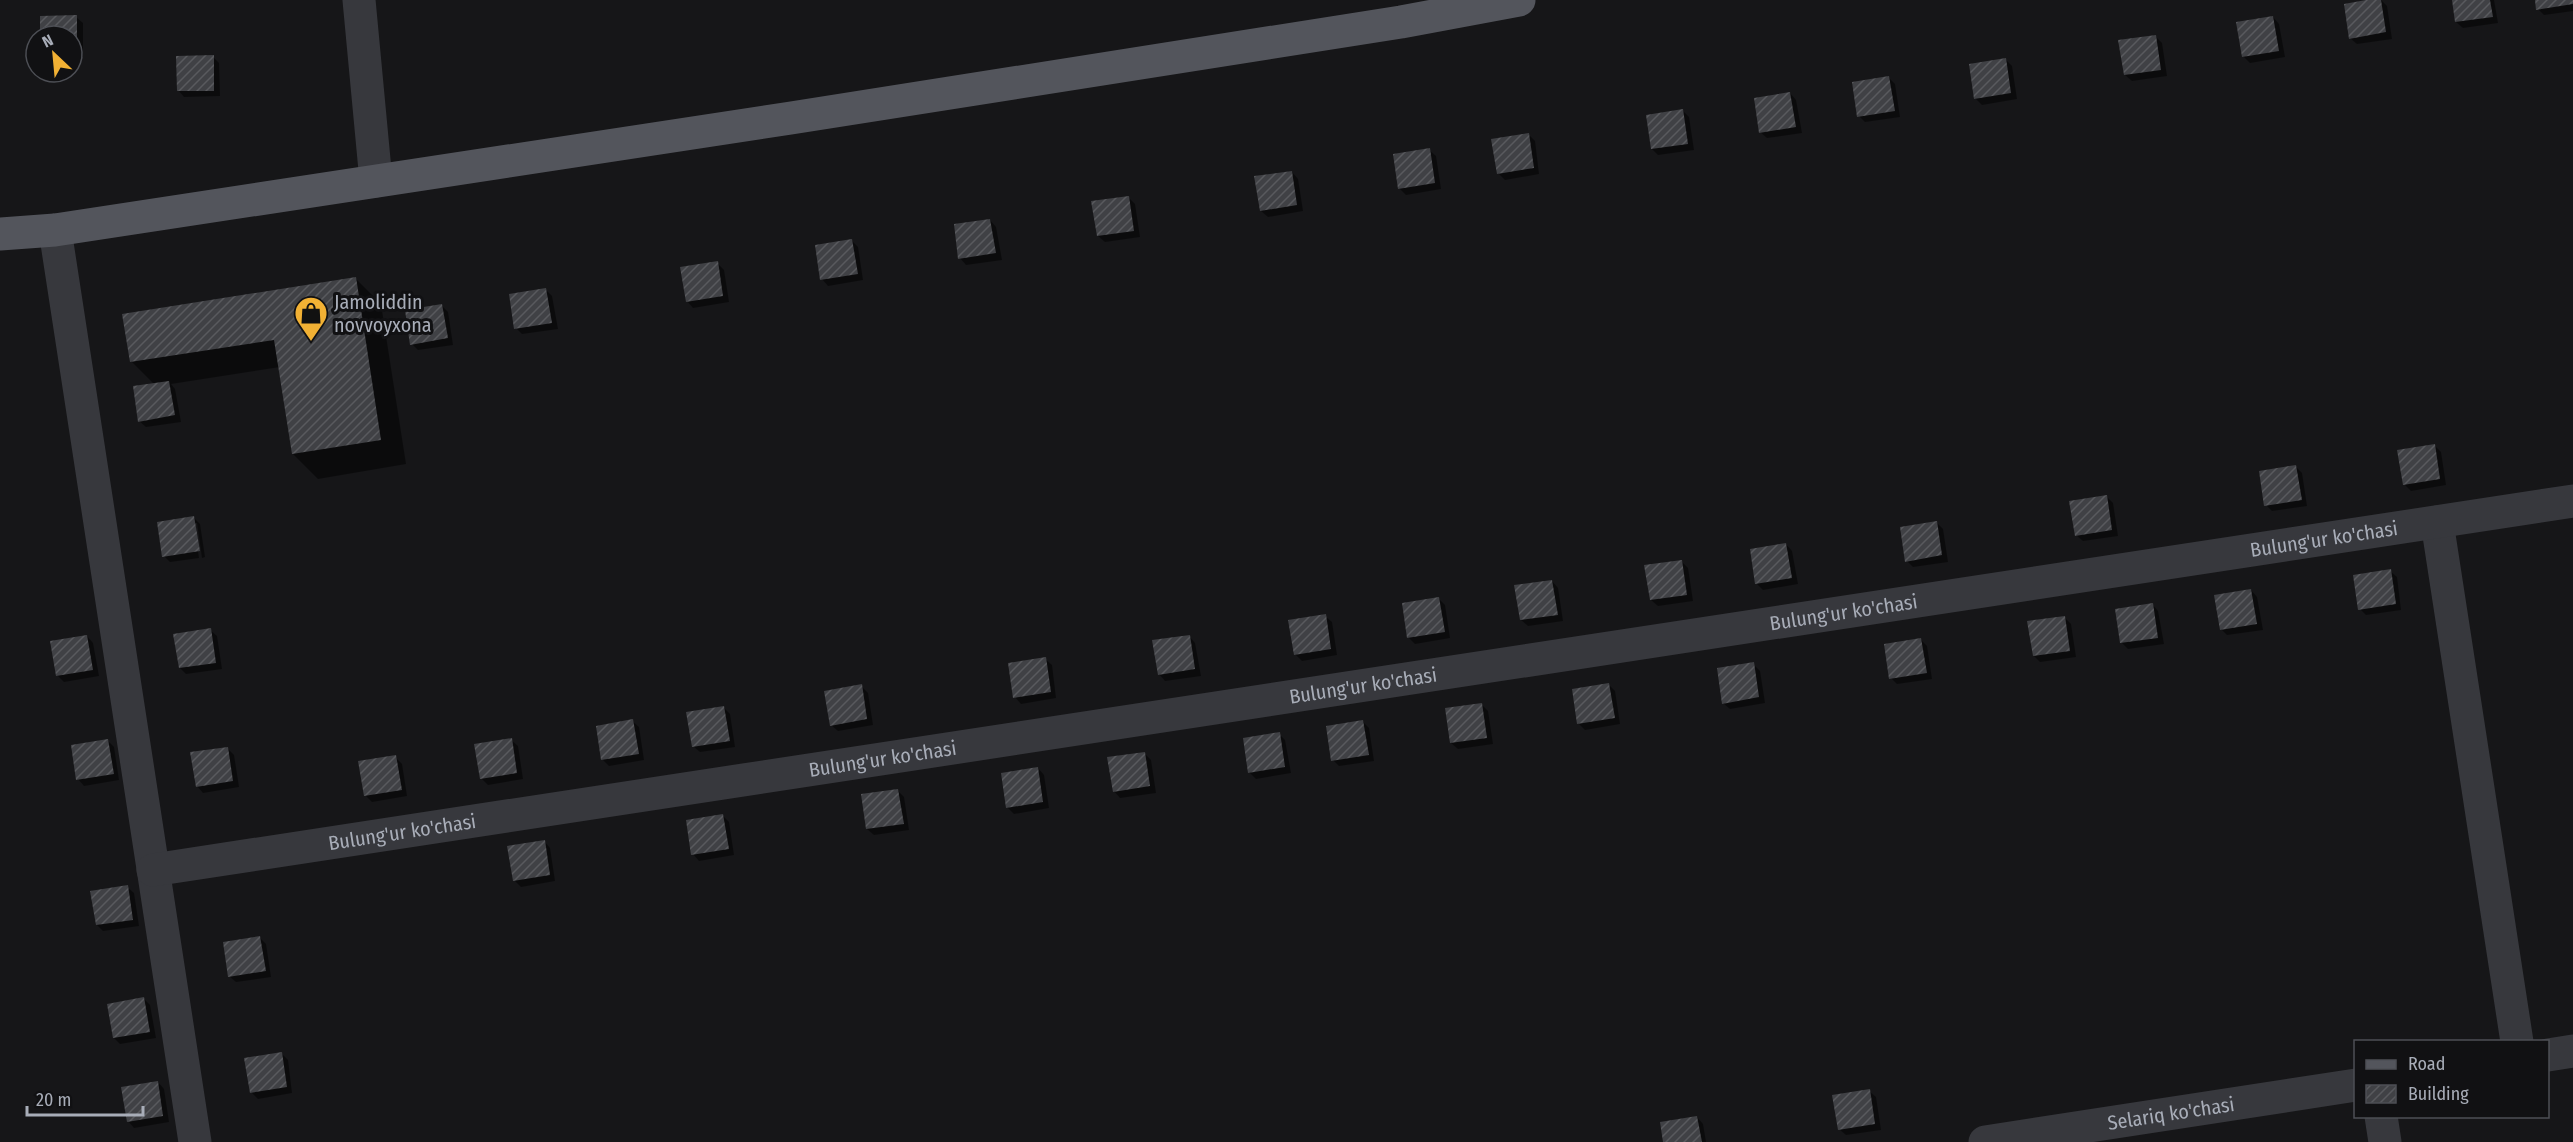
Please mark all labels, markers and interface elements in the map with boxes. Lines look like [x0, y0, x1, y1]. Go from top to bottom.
north arrow [24, 24, 84, 84]
text: N [39, 30, 56, 52]
place label: Jamoliddin novvoyxona [334, 290, 432, 337]
shop icon: Jamoliddin novvoyxona [293, 295, 329, 342]
street label: Bulung'ur ko'chasi [2248, 516, 2399, 562]
street label: Bulung'ur ko'chasi [1768, 589, 1919, 635]
street label: Bulung'ur ko'chasi [1288, 662, 1438, 709]
street label: Bulung'ur ko'chasi [807, 736, 958, 782]
street label: Bulung'ur ko'chasi [327, 809, 478, 855]
legend [2354, 1040, 2549, 1118]
text: Road [2408, 1053, 2445, 1075]
scale bar [27, 1079, 142, 1117]
text: Building [2408, 1083, 2469, 1105]
text: 20 m [36, 1089, 71, 1111]
street label: Selariq ko'chasi [2106, 1092, 2236, 1135]

